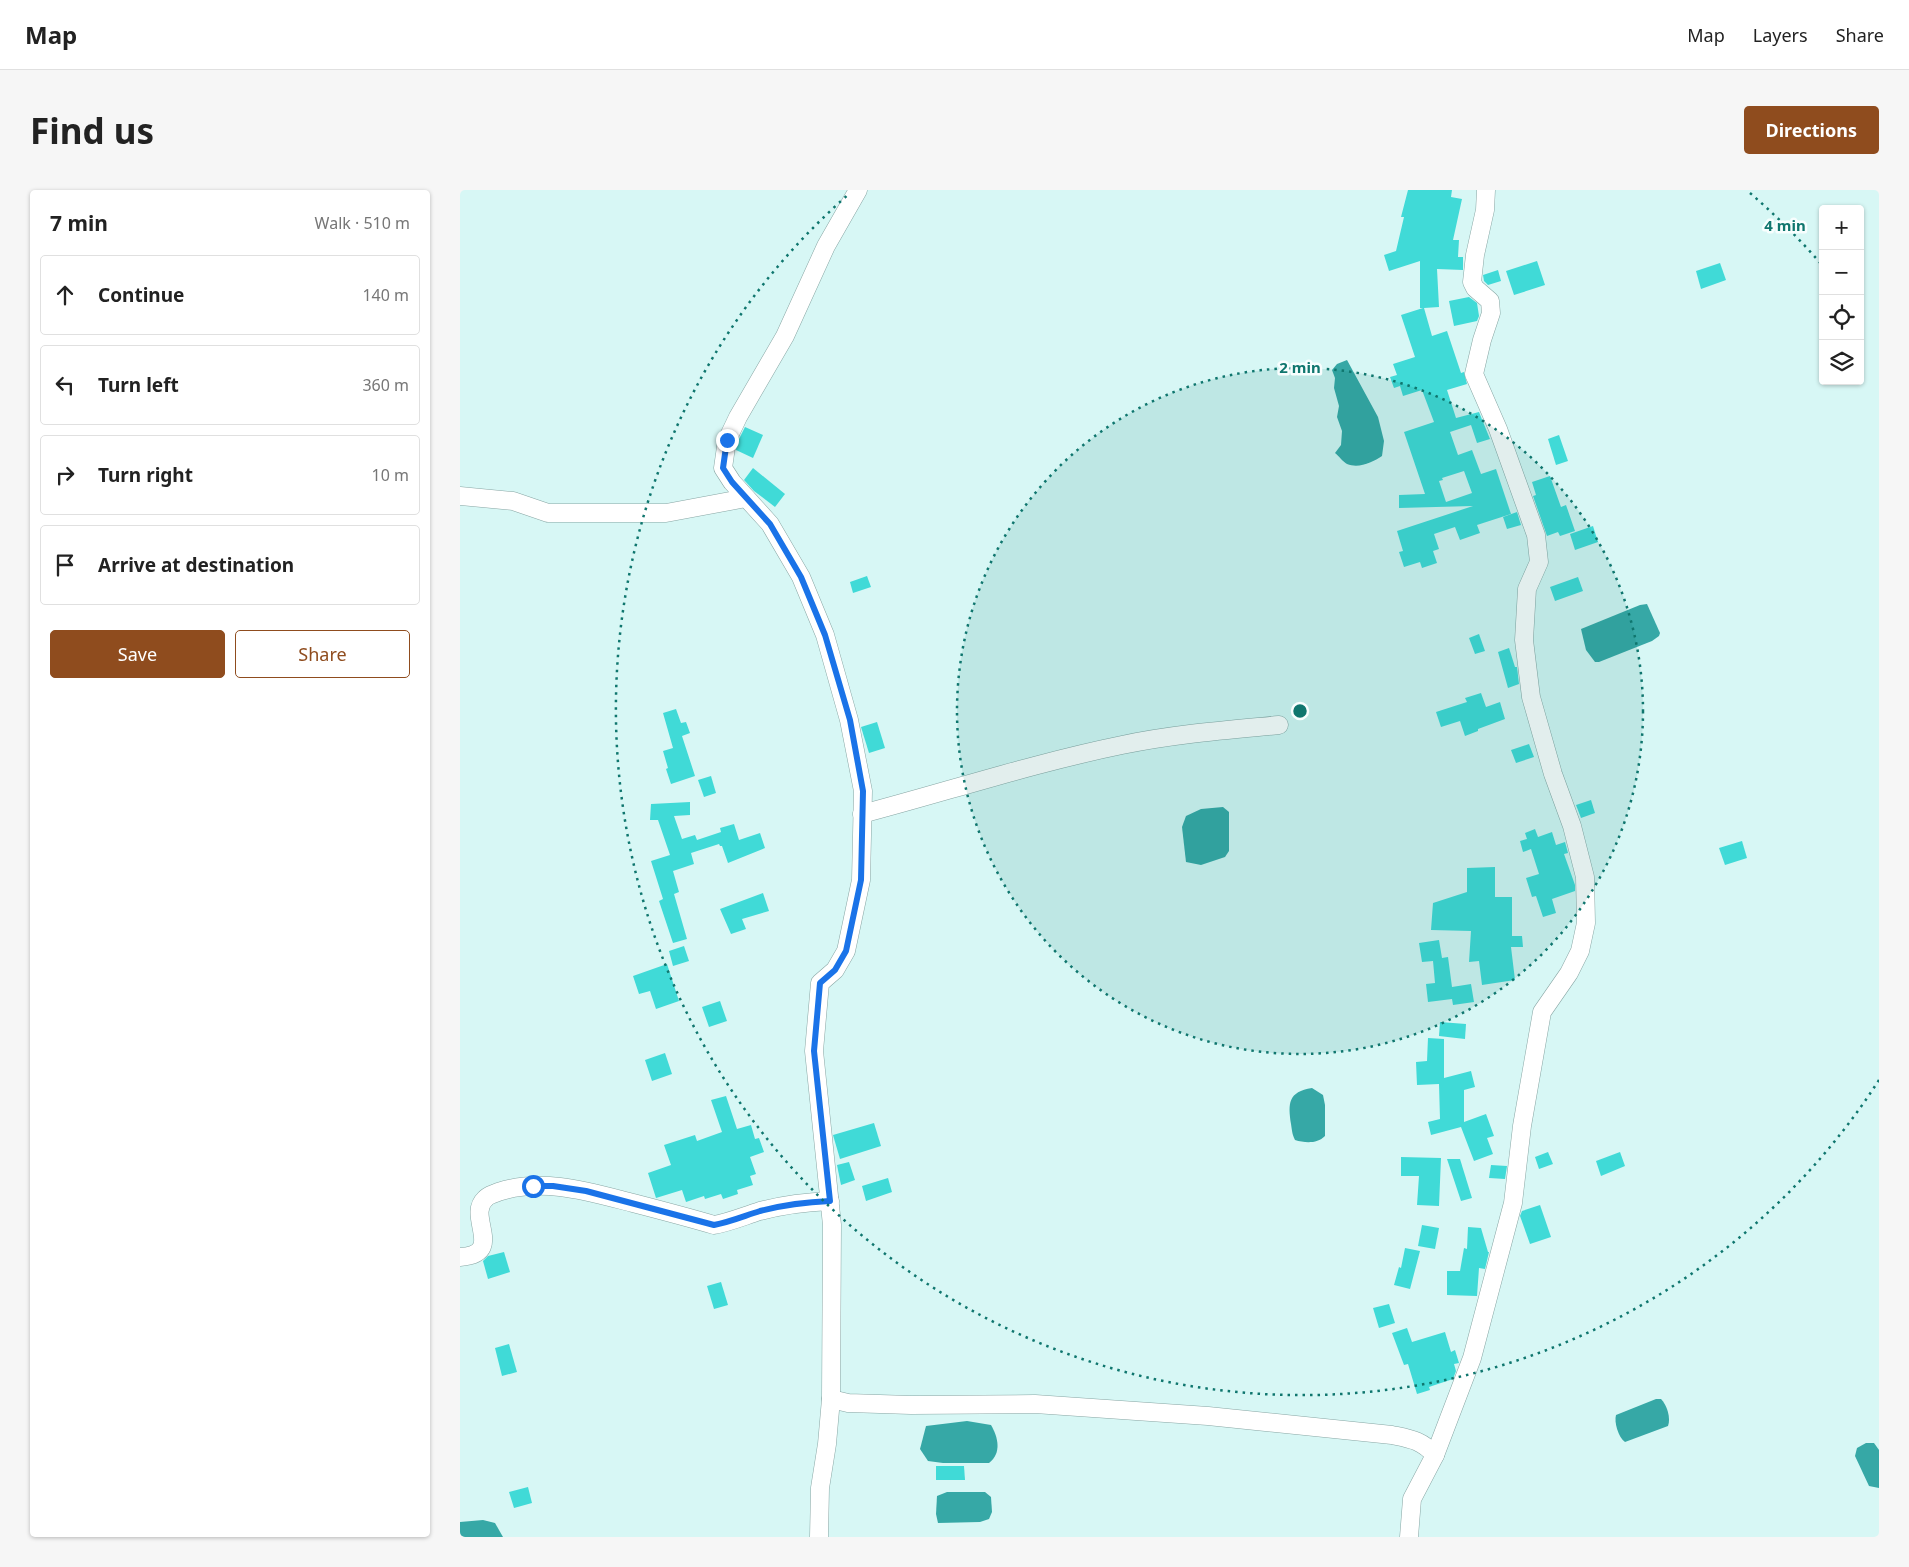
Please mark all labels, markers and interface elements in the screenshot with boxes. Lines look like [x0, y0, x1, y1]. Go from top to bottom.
text: Map [25, 18, 77, 51]
text: Map [1687, 23, 1725, 47]
text: Layers [1753, 23, 1808, 47]
text: Share [1836, 23, 1884, 47]
button: Directions [1744, 106, 1879, 154]
text: Find us [30, 107, 154, 154]
map controls [1819, 205, 1864, 385]
button: + [1819, 205, 1864, 250]
text: 7 min [50, 209, 108, 237]
text: Walk · 510 m [315, 212, 410, 234]
text: 4 min [1764, 215, 1806, 235]
button: − [1819, 250, 1864, 295]
icon: ahead [51, 281, 79, 309]
text: Continue [98, 282, 184, 308]
text: 140 m [362, 284, 409, 306]
button: locate [1819, 295, 1864, 340]
button: layers [1819, 340, 1864, 385]
text: 2 min [1279, 357, 1321, 377]
icon: left [51, 371, 79, 399]
text: Turn left [98, 372, 179, 398]
text: 360 m [362, 374, 409, 396]
route end [716, 429, 739, 452]
icon: right [51, 461, 79, 489]
text: Turn right [98, 462, 193, 488]
text: 10 m [372, 464, 409, 486]
icon: arrive [51, 551, 79, 579]
text: Arrive at destination [98, 552, 294, 578]
button: Save [50, 630, 225, 678]
button: Share [235, 630, 410, 678]
centre of rings [1291, 702, 1309, 720]
route start [522, 1175, 545, 1198]

